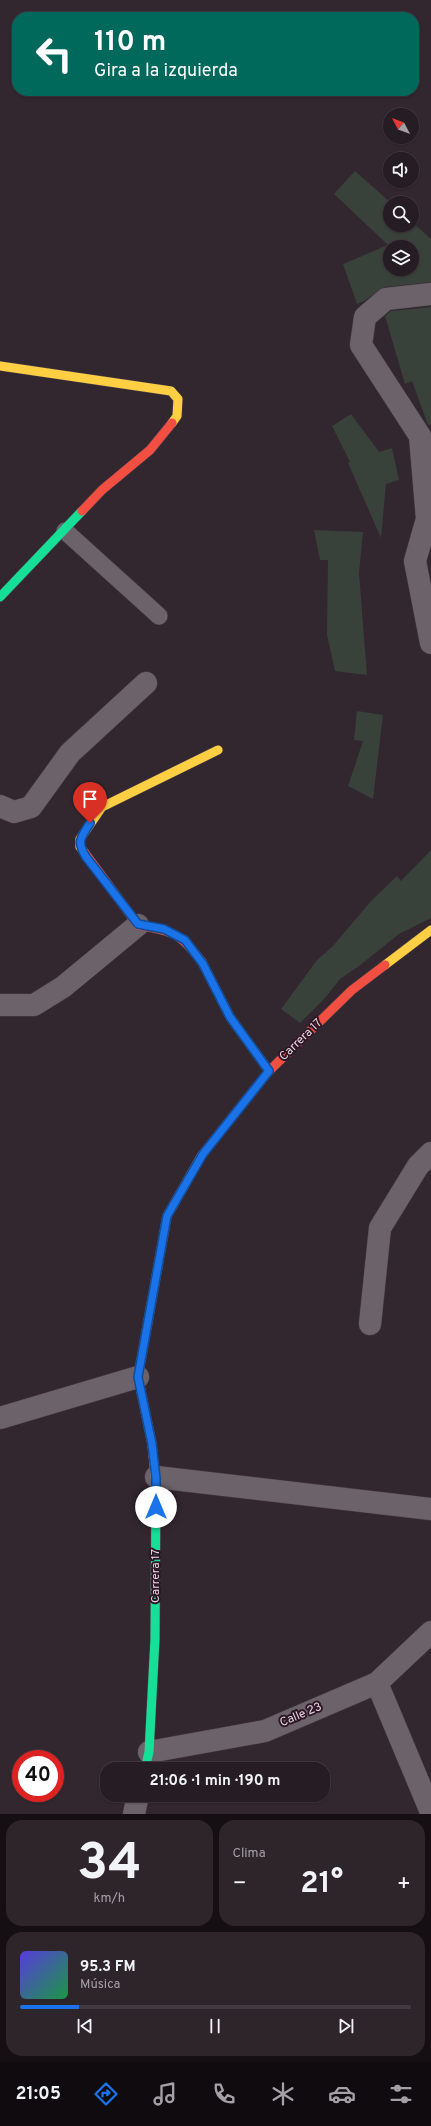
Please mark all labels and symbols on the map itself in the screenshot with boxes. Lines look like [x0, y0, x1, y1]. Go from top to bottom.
north arrow [383, 108, 419, 144]
pin [73, 782, 107, 823]
street label: Carrera 17 [276, 1015, 326, 1065]
position arrow [135, 1486, 177, 1528]
street label: Carrera 17 [148, 1549, 164, 1603]
street label: Calle 23 [278, 1699, 324, 1731]
speed limit sign: 40 [12, 1750, 64, 1802]

